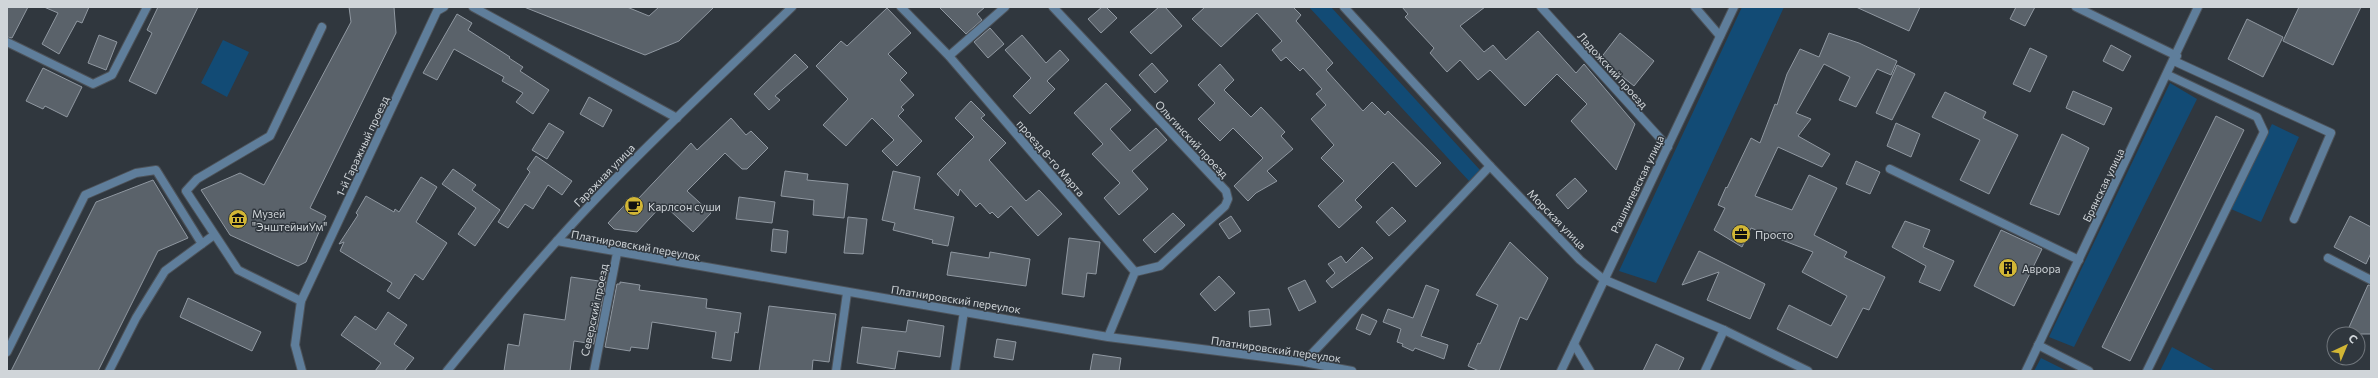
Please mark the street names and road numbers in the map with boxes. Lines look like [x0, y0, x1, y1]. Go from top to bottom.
street label: Ладожский проезд [1575, 29, 1651, 111]
street label: 1-й Гаражный проезд [333, 93, 391, 198]
street label: Ольгинский проезд [1153, 98, 1232, 181]
street label: проезд 8-го Марта [1014, 117, 1088, 199]
street label: Рашпилевская улица [1608, 133, 1666, 235]
street label: Гаражная улица [571, 141, 637, 209]
street label: Брянская улица [2080, 146, 2126, 224]
street label: Морская улица [1525, 186, 1589, 252]
street label: Платнировский переулок [570, 227, 702, 263]
street label: Северский проезд [578, 262, 610, 357]
street label: Платнировский переулок [890, 282, 1022, 316]
street label: Платнировский переулок [1210, 333, 1342, 365]

